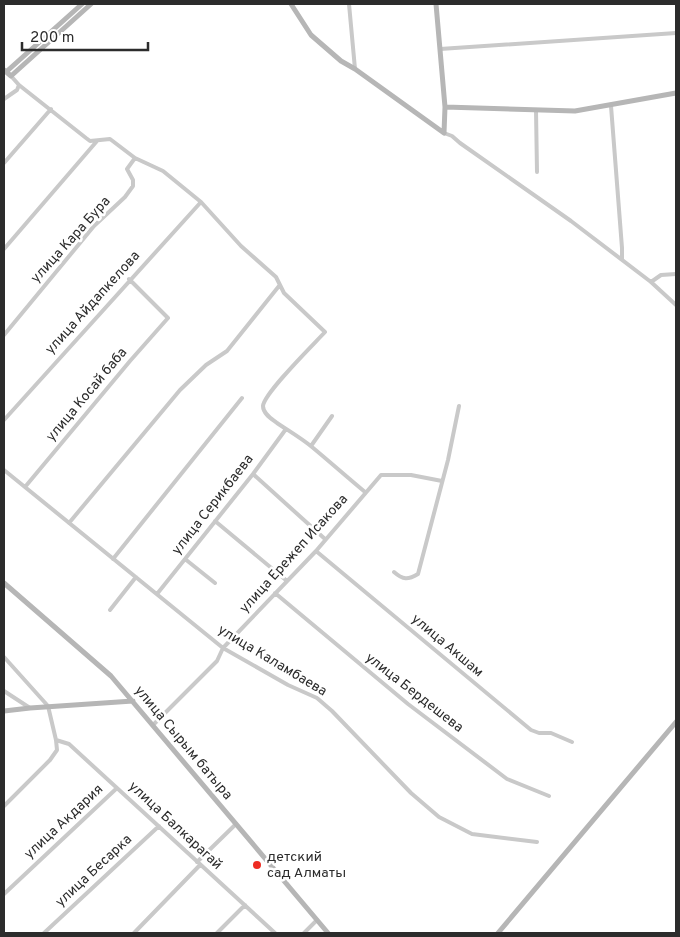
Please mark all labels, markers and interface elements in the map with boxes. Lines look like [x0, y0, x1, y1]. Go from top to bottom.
scale bar [22, 20, 149, 52]
text: 200 m [30, 29, 75, 48]
street label: улица Кара Бура [28, 193, 114, 287]
street label: улица Айдапкелова [42, 248, 144, 358]
street label: улица Косай баба [43, 345, 131, 445]
street label: улица Серикбаева [169, 451, 257, 559]
street label: улица Ережеп Исакова [236, 491, 352, 617]
street label: улица Акшам [407, 611, 487, 681]
street label: улица Каламбаева [214, 622, 330, 700]
street label: улица Бердешева [362, 649, 466, 737]
street label: улица Сырым батыра [130, 683, 236, 803]
street label: улица Балкарагай [125, 778, 225, 874]
street label: улица Акдария [21, 781, 107, 863]
street label: улица Бесарка [52, 831, 136, 911]
place label: детский сад Алматы [267, 849, 346, 882]
marker: детский сад Алматы [251, 859, 263, 871]

